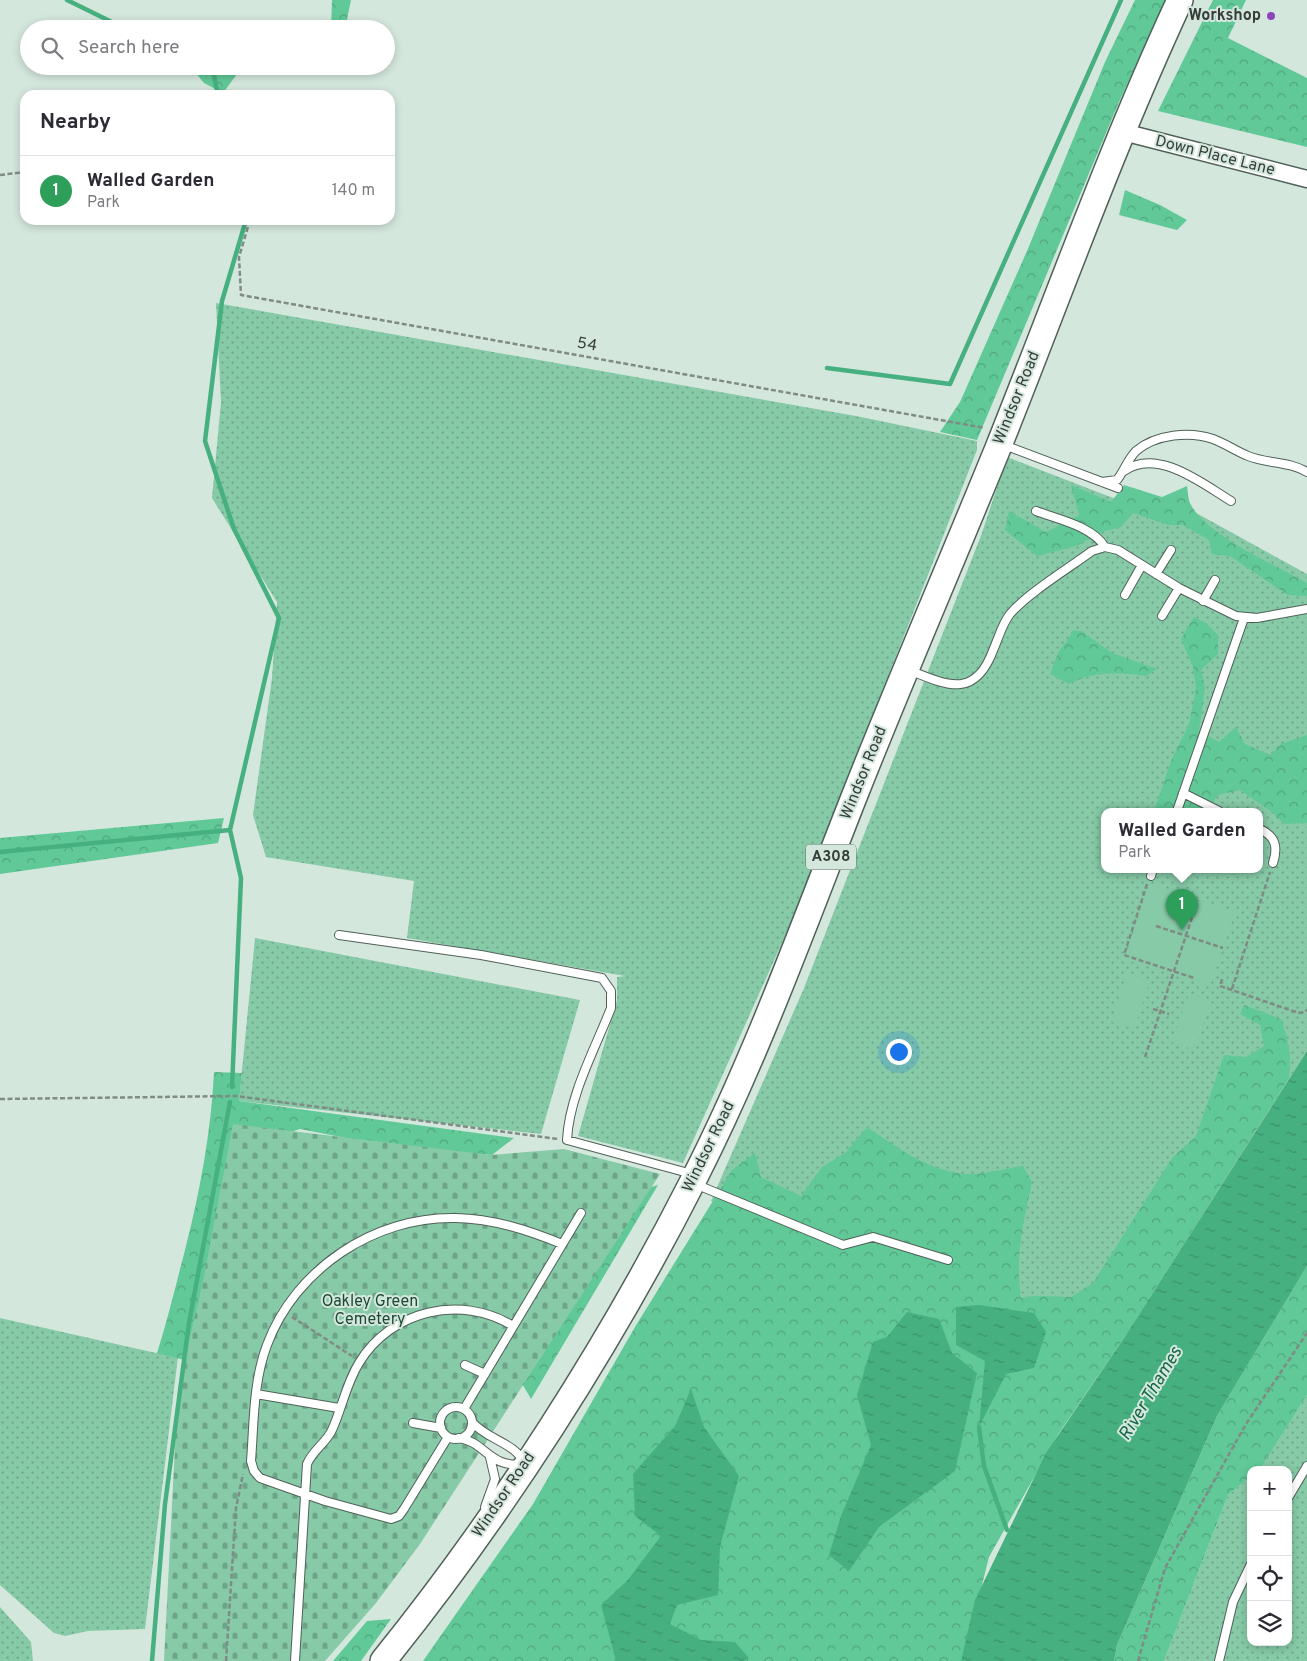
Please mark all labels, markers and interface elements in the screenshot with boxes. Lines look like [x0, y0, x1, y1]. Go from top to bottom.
place label: Workshop [1188, 6, 1261, 26]
marker: Workshop [1265, 10, 1277, 22]
search box [20, 20, 395, 75]
icon: search [38, 34, 66, 62]
text: Search here [78, 36, 180, 60]
text: Nearby [40, 109, 111, 136]
street label: Down Place Lane [1153, 131, 1277, 181]
text: Walled Garden [87, 169, 215, 193]
text: 1 [53, 181, 59, 201]
text: 140 m [332, 181, 375, 201]
text: Park [87, 193, 120, 213]
street label: 54 [575, 333, 599, 357]
street label: Windsor Road [989, 348, 1045, 448]
street label: Windsor Road [836, 723, 892, 823]
popup [1101, 808, 1263, 873]
text: Walled Garden [1118, 819, 1246, 843]
text: Park [1118, 843, 1151, 863]
road number: A308 [806, 844, 856, 870]
pin: 1 [1166, 889, 1198, 930]
your location [886, 1039, 912, 1065]
street label: Windsor Road [678, 1098, 740, 1196]
park label: Oakley Green Cemetery [322, 1292, 418, 1330]
water label: River Thames [1114, 1342, 1188, 1445]
street label: Windsor Road [468, 1448, 540, 1542]
map controls [1247, 1466, 1292, 1646]
button: + [1247, 1466, 1292, 1511]
button: − [1247, 1511, 1292, 1556]
button: locate [1247, 1556, 1292, 1601]
button: layers [1247, 1601, 1292, 1646]

